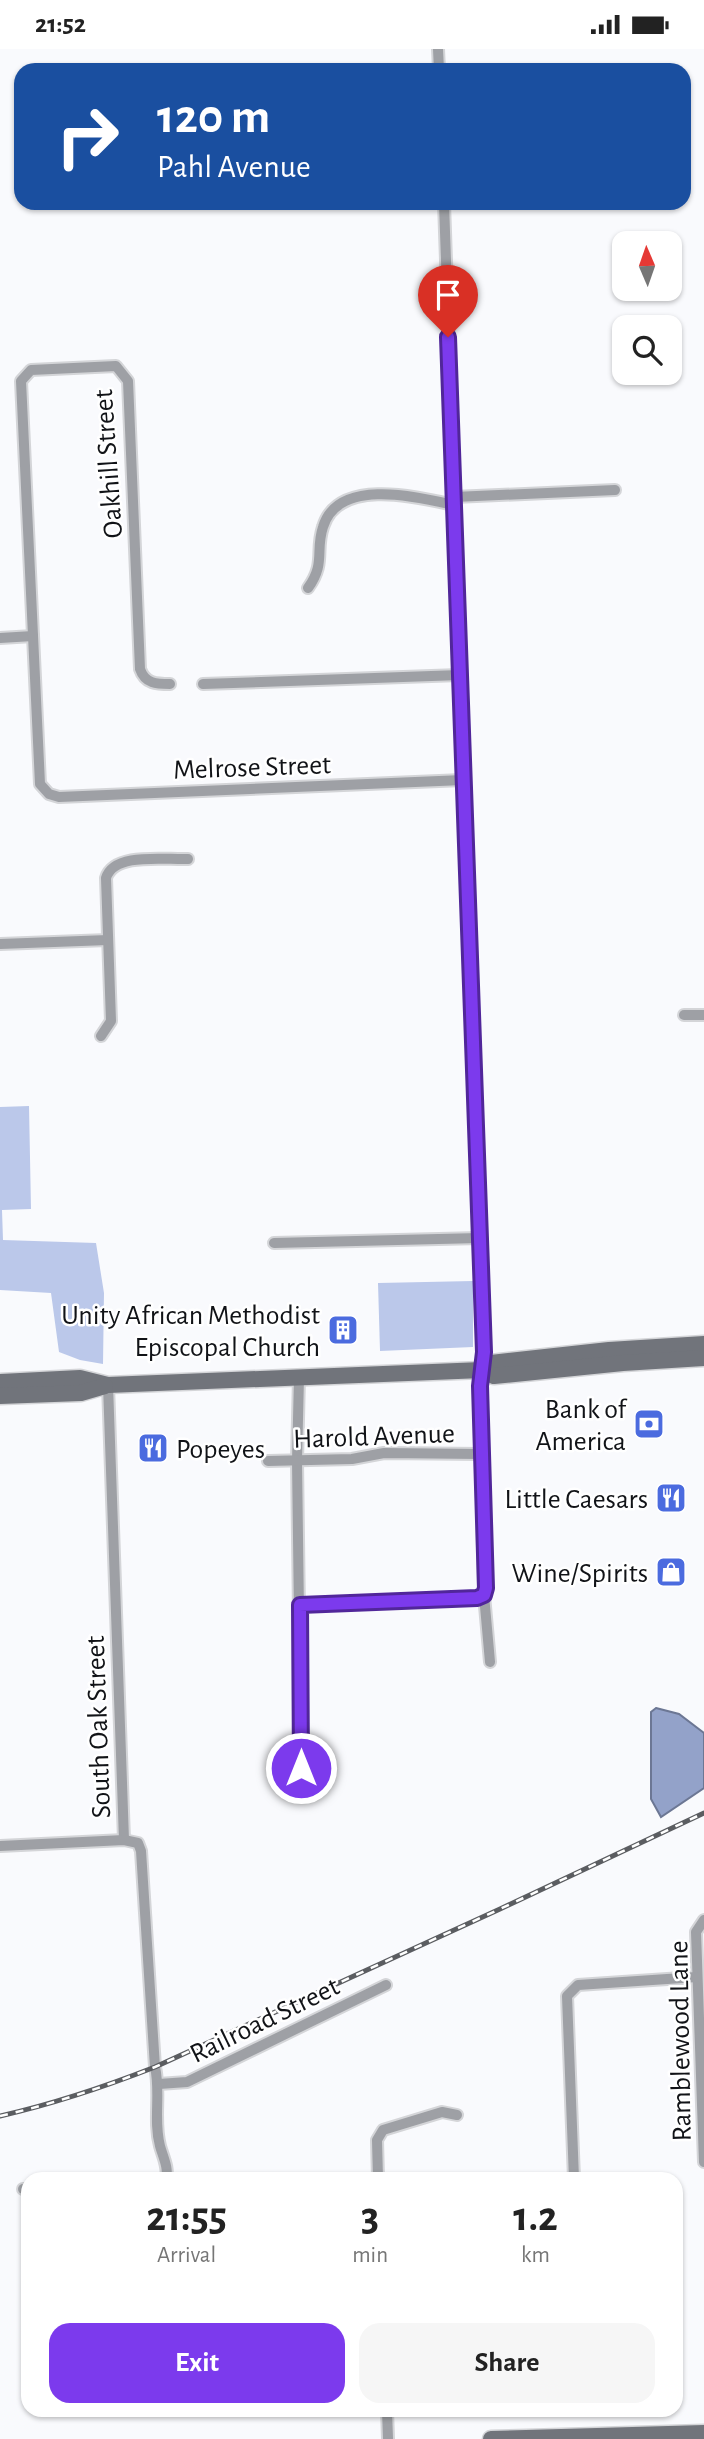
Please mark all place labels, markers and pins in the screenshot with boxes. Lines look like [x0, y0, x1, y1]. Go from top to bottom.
pin [418, 265, 478, 337]
place label: Unity African Methodist Episcopal Church [61, 1302, 320, 1362]
building icon: Unity African Methodist Episcopal Church [326, 1313, 360, 1347]
place label: Bank of America [536, 1396, 628, 1456]
bank icon: Bank of America [632, 1407, 666, 1441]
restaurant icon: Popeyes [136, 1431, 170, 1465]
place label: Popeyes [176, 1436, 265, 1464]
restaurant icon: Little Caesars [654, 1481, 688, 1515]
place label: Little Caesars [504, 1486, 648, 1514]
shop icon: Wine/Spirits [654, 1555, 688, 1589]
place label: Wine/Spirits [511, 1560, 648, 1588]

